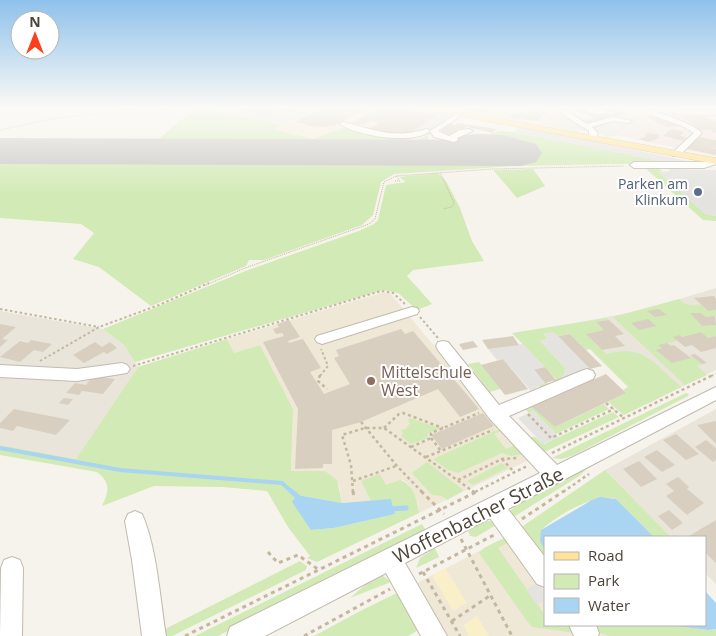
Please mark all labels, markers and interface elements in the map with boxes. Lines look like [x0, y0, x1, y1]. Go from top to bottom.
north arrow [10, 10, 60, 60]
text: N [29, 12, 41, 31]
place label: Parken am Klinkum [618, 174, 688, 209]
marker: Parken am Klinkum [692, 186, 704, 198]
place label: Mittelschule West [381, 361, 472, 401]
marker: Mittelschule West [365, 375, 377, 387]
street label: Woffenbacher Straße [388, 461, 568, 569]
legend [544, 536, 706, 626]
text: Road [588, 545, 624, 565]
text: Park [588, 570, 619, 590]
text: Water [588, 595, 630, 615]

